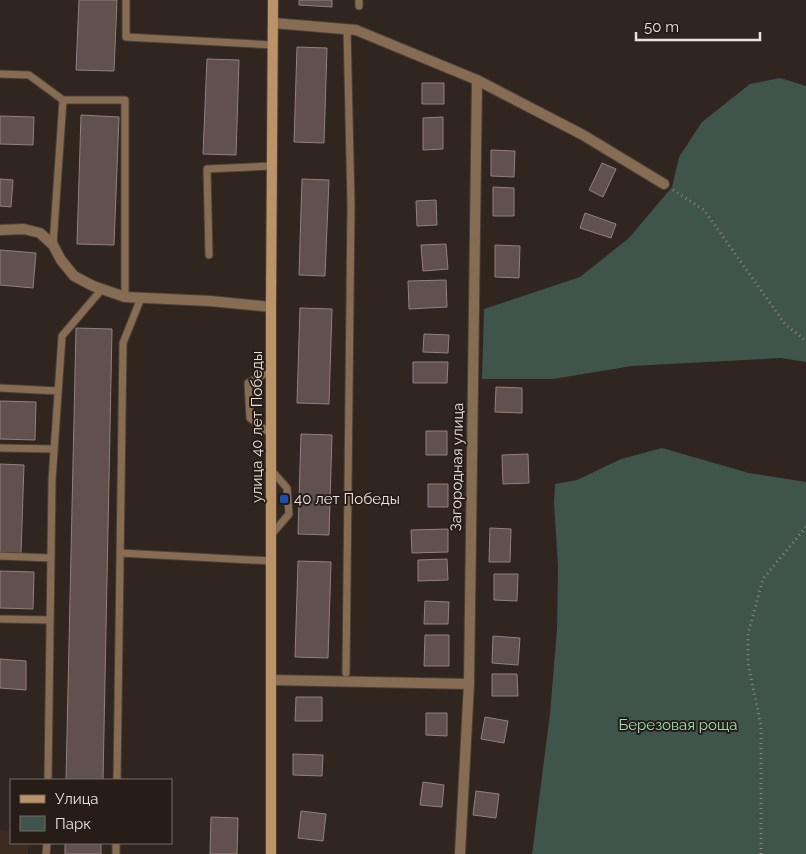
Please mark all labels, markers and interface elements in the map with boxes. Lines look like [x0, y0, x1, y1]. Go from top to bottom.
scale bar [636, 10, 760, 42]
text: 50 m [644, 18, 679, 36]
street label: улица 40 лет Победы [248, 351, 266, 503]
street label: Загородная улица [447, 402, 467, 532]
place label: 40 лет Победы [294, 490, 400, 508]
marker: 40 лет Победы [278, 493, 290, 505]
park label: Березовая роща [619, 716, 737, 734]
legend [10, 779, 172, 844]
text: Улица [55, 790, 99, 808]
text: Парк [55, 815, 91, 833]

